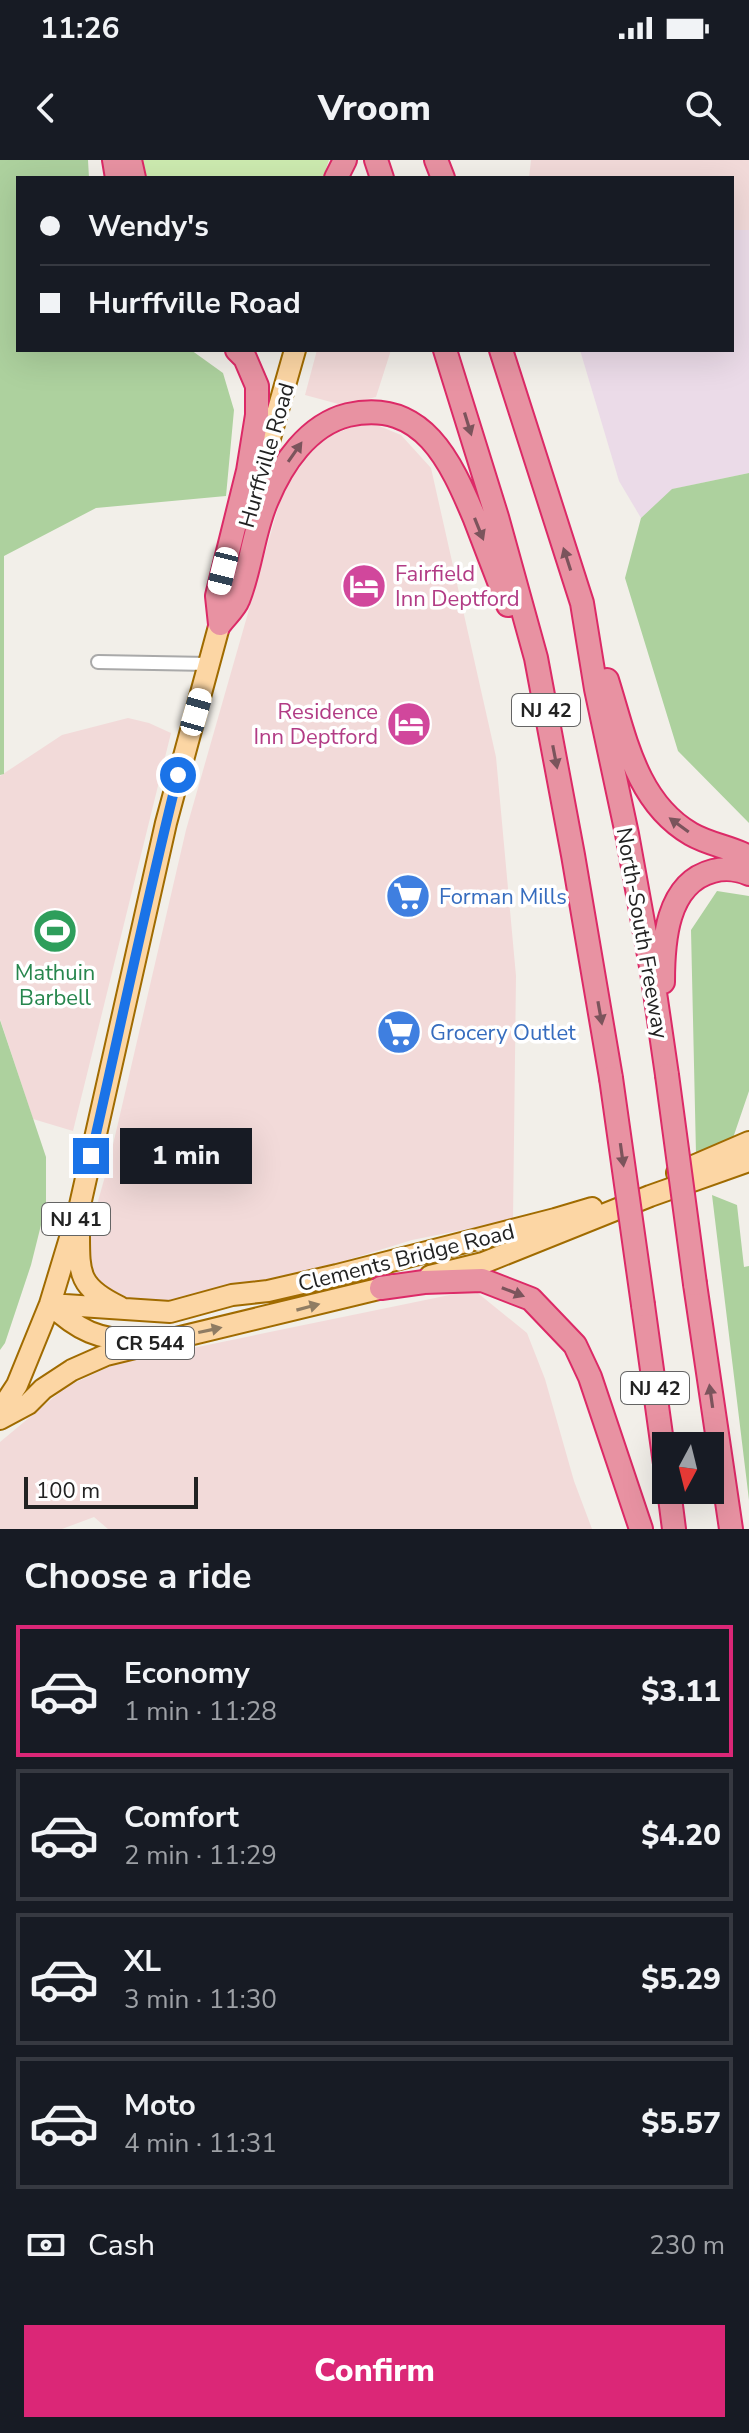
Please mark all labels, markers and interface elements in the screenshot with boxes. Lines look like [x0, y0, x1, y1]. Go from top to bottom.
text: 11:26 [40, 8, 119, 49]
text: Vroom [318, 84, 431, 133]
icon: back [24, 86, 68, 130]
icon: search [681, 86, 725, 130]
text: Wendy's [88, 206, 209, 247]
text: Hurffville Road [88, 283, 301, 324]
street label: Hurffville Road [232, 379, 302, 531]
one-way arrow [462, 413, 475, 437]
one-way arrow [287, 442, 302, 463]
one-way arrow [472, 517, 485, 541]
car [206, 545, 240, 597]
one-way arrow [561, 546, 573, 570]
place label: Fairfield Inn Deptford [395, 559, 520, 614]
hotel icon: Fairfield Inn Deptford [340, 562, 388, 610]
car [178, 686, 214, 738]
road number: NJ 42 [512, 694, 580, 726]
place label: Residence Inn Deptford [253, 697, 378, 752]
hotel icon: Residence Inn Deptford [385, 700, 433, 748]
one-way arrow [549, 745, 561, 770]
route start [160, 757, 196, 793]
one-way arrow [668, 818, 689, 833]
street label: North-South Freeway [609, 825, 675, 1042]
supermarket icon: Forman Mills [384, 872, 432, 920]
place label: Forman Mills [439, 882, 567, 912]
sports icon: Mathuin Barbell [31, 907, 79, 955]
place label: Mathuin Barbell [15, 958, 95, 1013]
one-way arrow [594, 1001, 607, 1026]
supermarket icon: Grocery Outlet [375, 1008, 423, 1056]
place label: Grocery Outlet [430, 1018, 576, 1048]
callout: 1 min [119, 1128, 251, 1184]
route end [73, 1138, 109, 1174]
text: 1 min [152, 1138, 220, 1173]
one-way arrow [616, 1143, 629, 1168]
road number: NJ 41 [42, 1203, 110, 1235]
street label: Clements Bridge Road [295, 1217, 518, 1299]
one-way arrow [501, 1286, 525, 1299]
one-way arrow [296, 1301, 321, 1313]
one-way arrow [198, 1323, 223, 1335]
road number: CR 544 [106, 1327, 194, 1359]
road number: NJ 42 [621, 1372, 689, 1404]
one-way arrow [704, 1384, 717, 1409]
north arrow [652, 1432, 724, 1504]
map controls [652, 1432, 724, 1504]
scale bar [24, 1473, 198, 1509]
text: 100 m [36, 1476, 100, 1506]
text: Choose a ride [24, 1552, 252, 1601]
text: Economy [124, 1653, 250, 1694]
icon: car [28, 1655, 100, 1727]
text: $3.11 [641, 1671, 721, 1712]
text: 1 min · 11:28 [124, 1694, 277, 1729]
text: Comfort [124, 1797, 239, 1838]
icon: car [28, 1799, 100, 1871]
text: $4.20 [641, 1815, 721, 1856]
text: 2 min · 11:29 [124, 1838, 277, 1873]
text: XL [124, 1941, 161, 1982]
icon: car [28, 1943, 100, 2015]
text: $5.29 [641, 1959, 721, 2000]
text: 3 min · 11:30 [124, 1982, 277, 2017]
text: Moto [124, 2085, 196, 2126]
icon: car [28, 2087, 100, 2159]
text: $5.57 [641, 2103, 721, 2144]
text: 4 min · 11:31 [124, 2126, 277, 2161]
icon: cash [24, 2223, 68, 2267]
text: Cash [88, 2225, 155, 2266]
text: 230 m [649, 2228, 725, 2263]
button: Confirm [24, 2325, 725, 2417]

